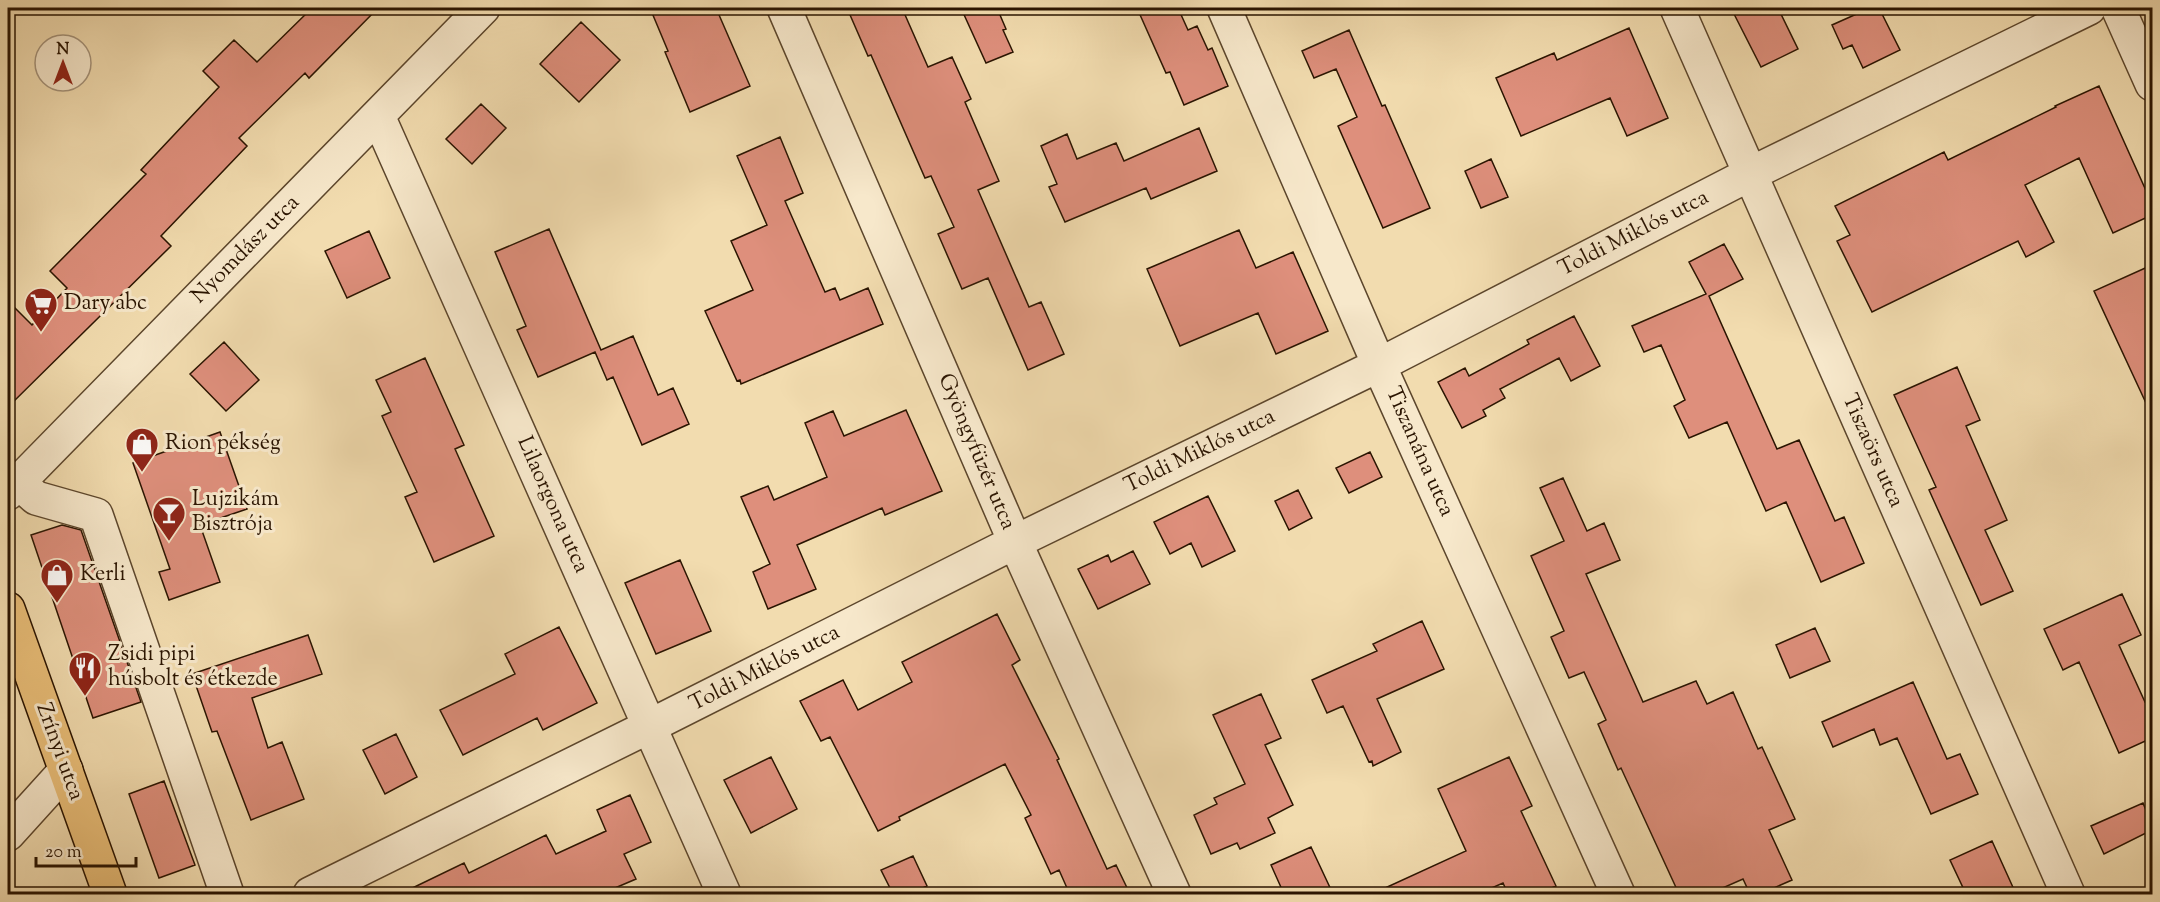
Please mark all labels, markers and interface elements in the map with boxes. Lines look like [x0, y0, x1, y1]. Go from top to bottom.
north arrow [33, 33, 93, 93]
text: N [57, 39, 70, 62]
street label: Toldi Miklós utca [1553, 182, 1715, 286]
street label: Nyomdász utca [184, 188, 308, 312]
supermarket icon: Dary abc [23, 286, 59, 333]
place label: Dary abc [64, 288, 147, 320]
street label: Gyöngyfüzér utca [929, 369, 1023, 535]
street label: Tiszanána utca [1376, 382, 1462, 522]
street label: Tiszaörs utca [1833, 389, 1911, 513]
street label: Toldi Miklós utca [1119, 402, 1281, 502]
shop icon: Rion pékség [124, 426, 160, 473]
place label: Rion pékség [165, 428, 281, 460]
street label: Lilaorgona utca [508, 432, 596, 578]
place label: Lujzikám Bisztrója [192, 484, 279, 541]
bar icon: Lujzikám Bisztrója [151, 495, 187, 542]
shop icon: Kerli [39, 557, 75, 604]
place label: Kerli [80, 559, 126, 591]
street label: Toldi Miklós utca [684, 617, 846, 721]
place label: Zsidi pipi húsbolt és étkezde [108, 639, 278, 696]
restaurant icon: Zsidi pipi húsbolt és étkezde [67, 650, 103, 697]
street label: Zrínyi utca [27, 699, 91, 805]
scale bar [36, 830, 136, 868]
text: 20 m [45, 840, 82, 866]

